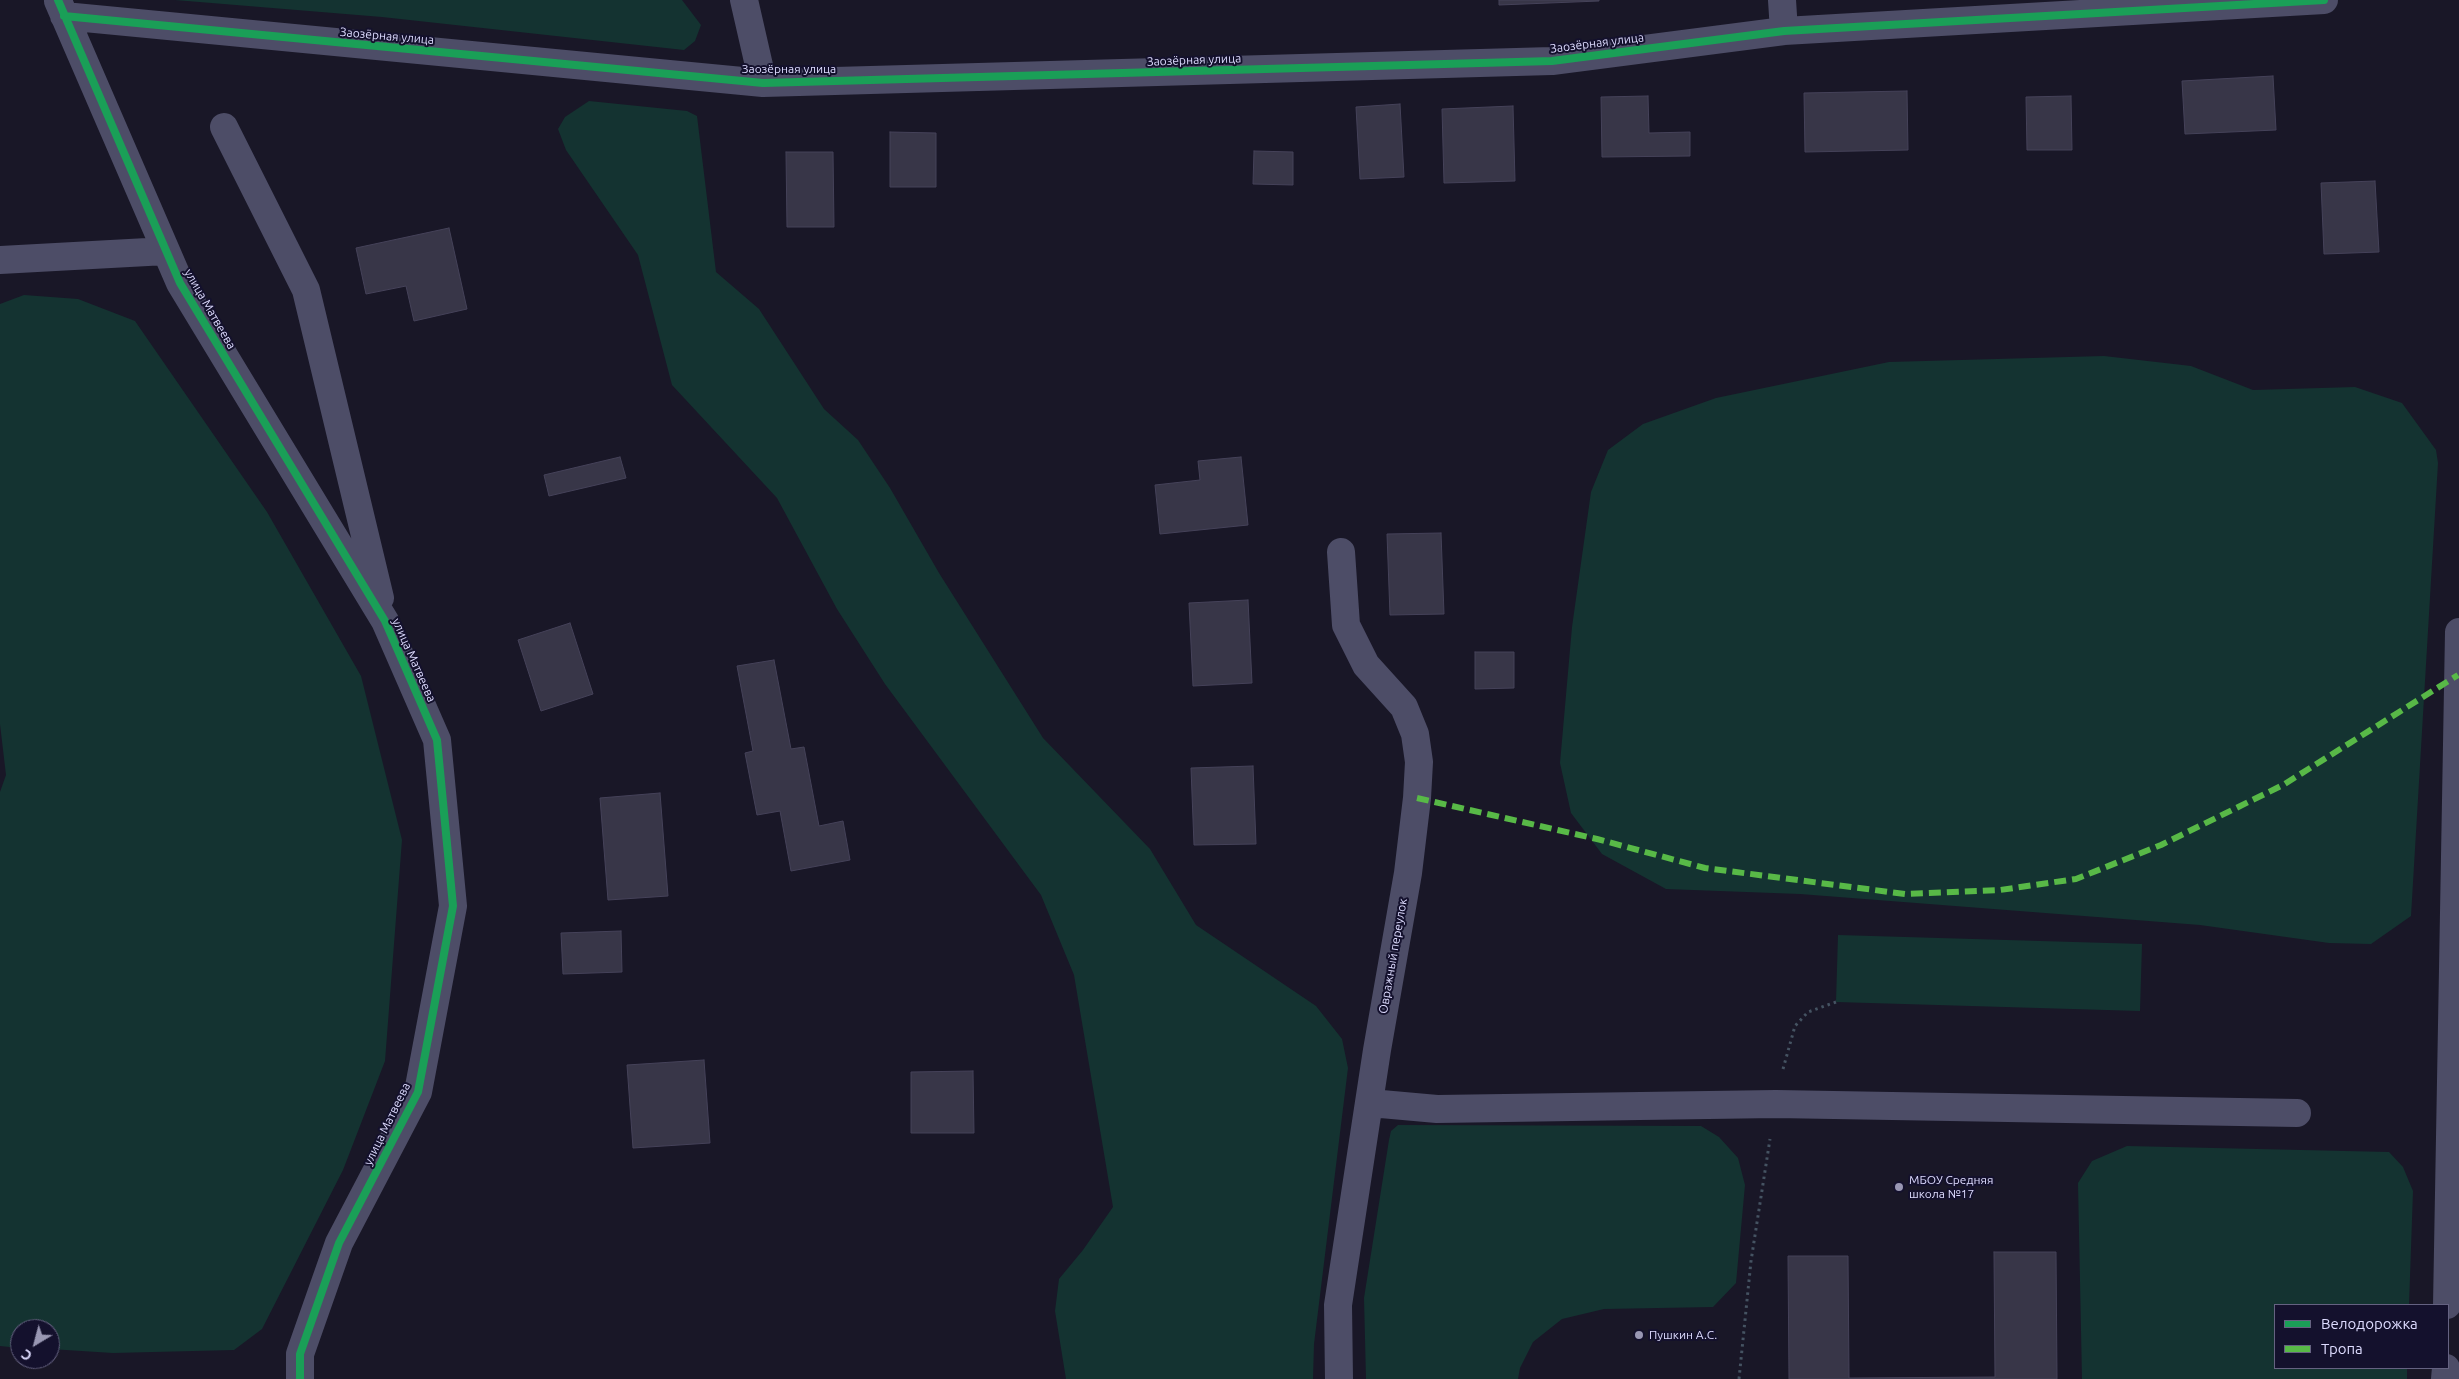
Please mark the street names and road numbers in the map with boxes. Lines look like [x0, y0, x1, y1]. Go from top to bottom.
street label: Заозёрная улица [339, 25, 435, 47]
street label: Заозёрная улица [1549, 30, 1645, 56]
street label: Заозёрная улица [1147, 51, 1241, 69]
street label: Заозёрная улица [742, 62, 836, 76]
street label: улица Матвеева [181, 266, 239, 352]
street label: улица Матвеева [389, 616, 439, 704]
street label: Овражный переулок [1376, 897, 1410, 1015]
street label: улица Матвеева [361, 1080, 413, 1168]

